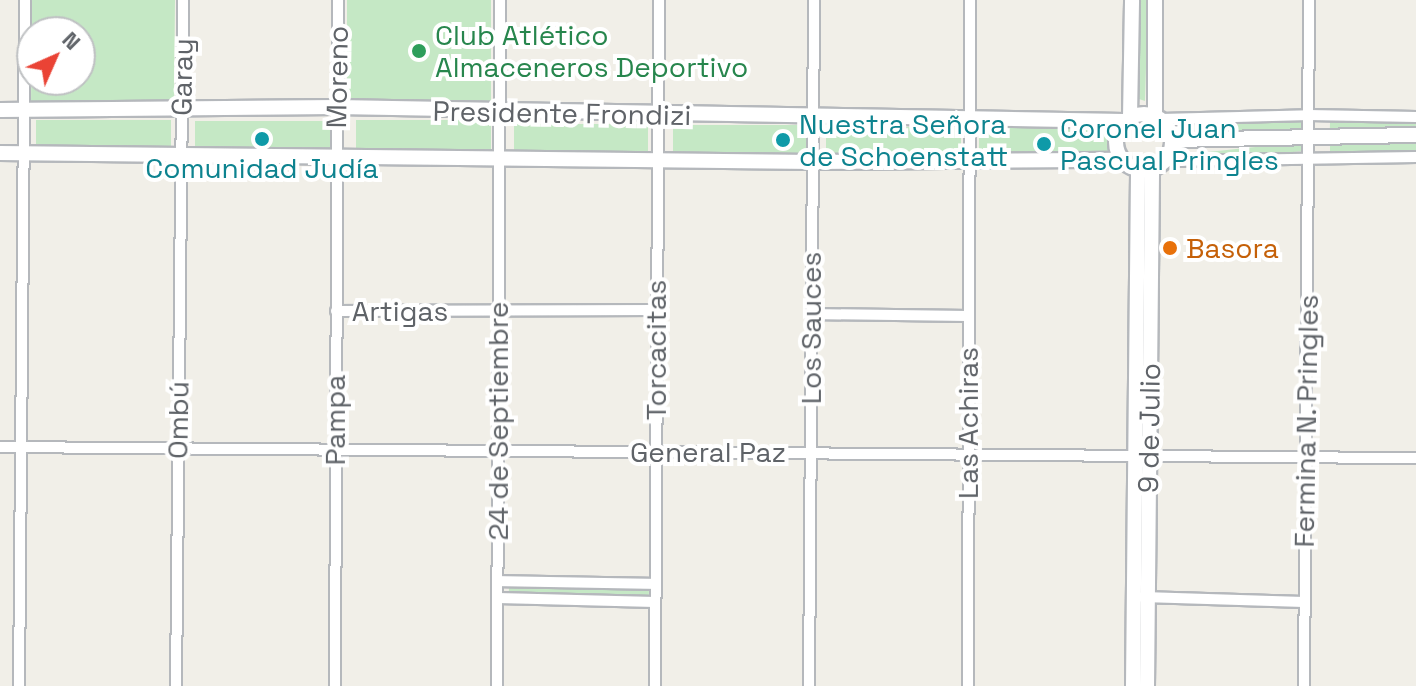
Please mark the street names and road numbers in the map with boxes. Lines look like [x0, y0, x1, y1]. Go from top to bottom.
street label: Moreno [319, 25, 355, 129]
street label: Garay [165, 38, 199, 116]
street label: Presidente Frondizi [432, 94, 692, 132]
street label: Los Sauces [794, 252, 828, 404]
street label: Torcacitas [639, 280, 673, 420]
street label: Artigas [352, 294, 448, 328]
street label: Fermina N. Pringles [1287, 294, 1325, 548]
street label: 24 de Septiembre [481, 302, 515, 540]
street label: Las Achiras [951, 347, 985, 499]
street label: 9 de Julio [1131, 363, 1167, 493]
street label: Pampa [318, 375, 352, 465]
street label: Ombú [161, 381, 195, 459]
street label: General Paz [630, 435, 786, 469]

